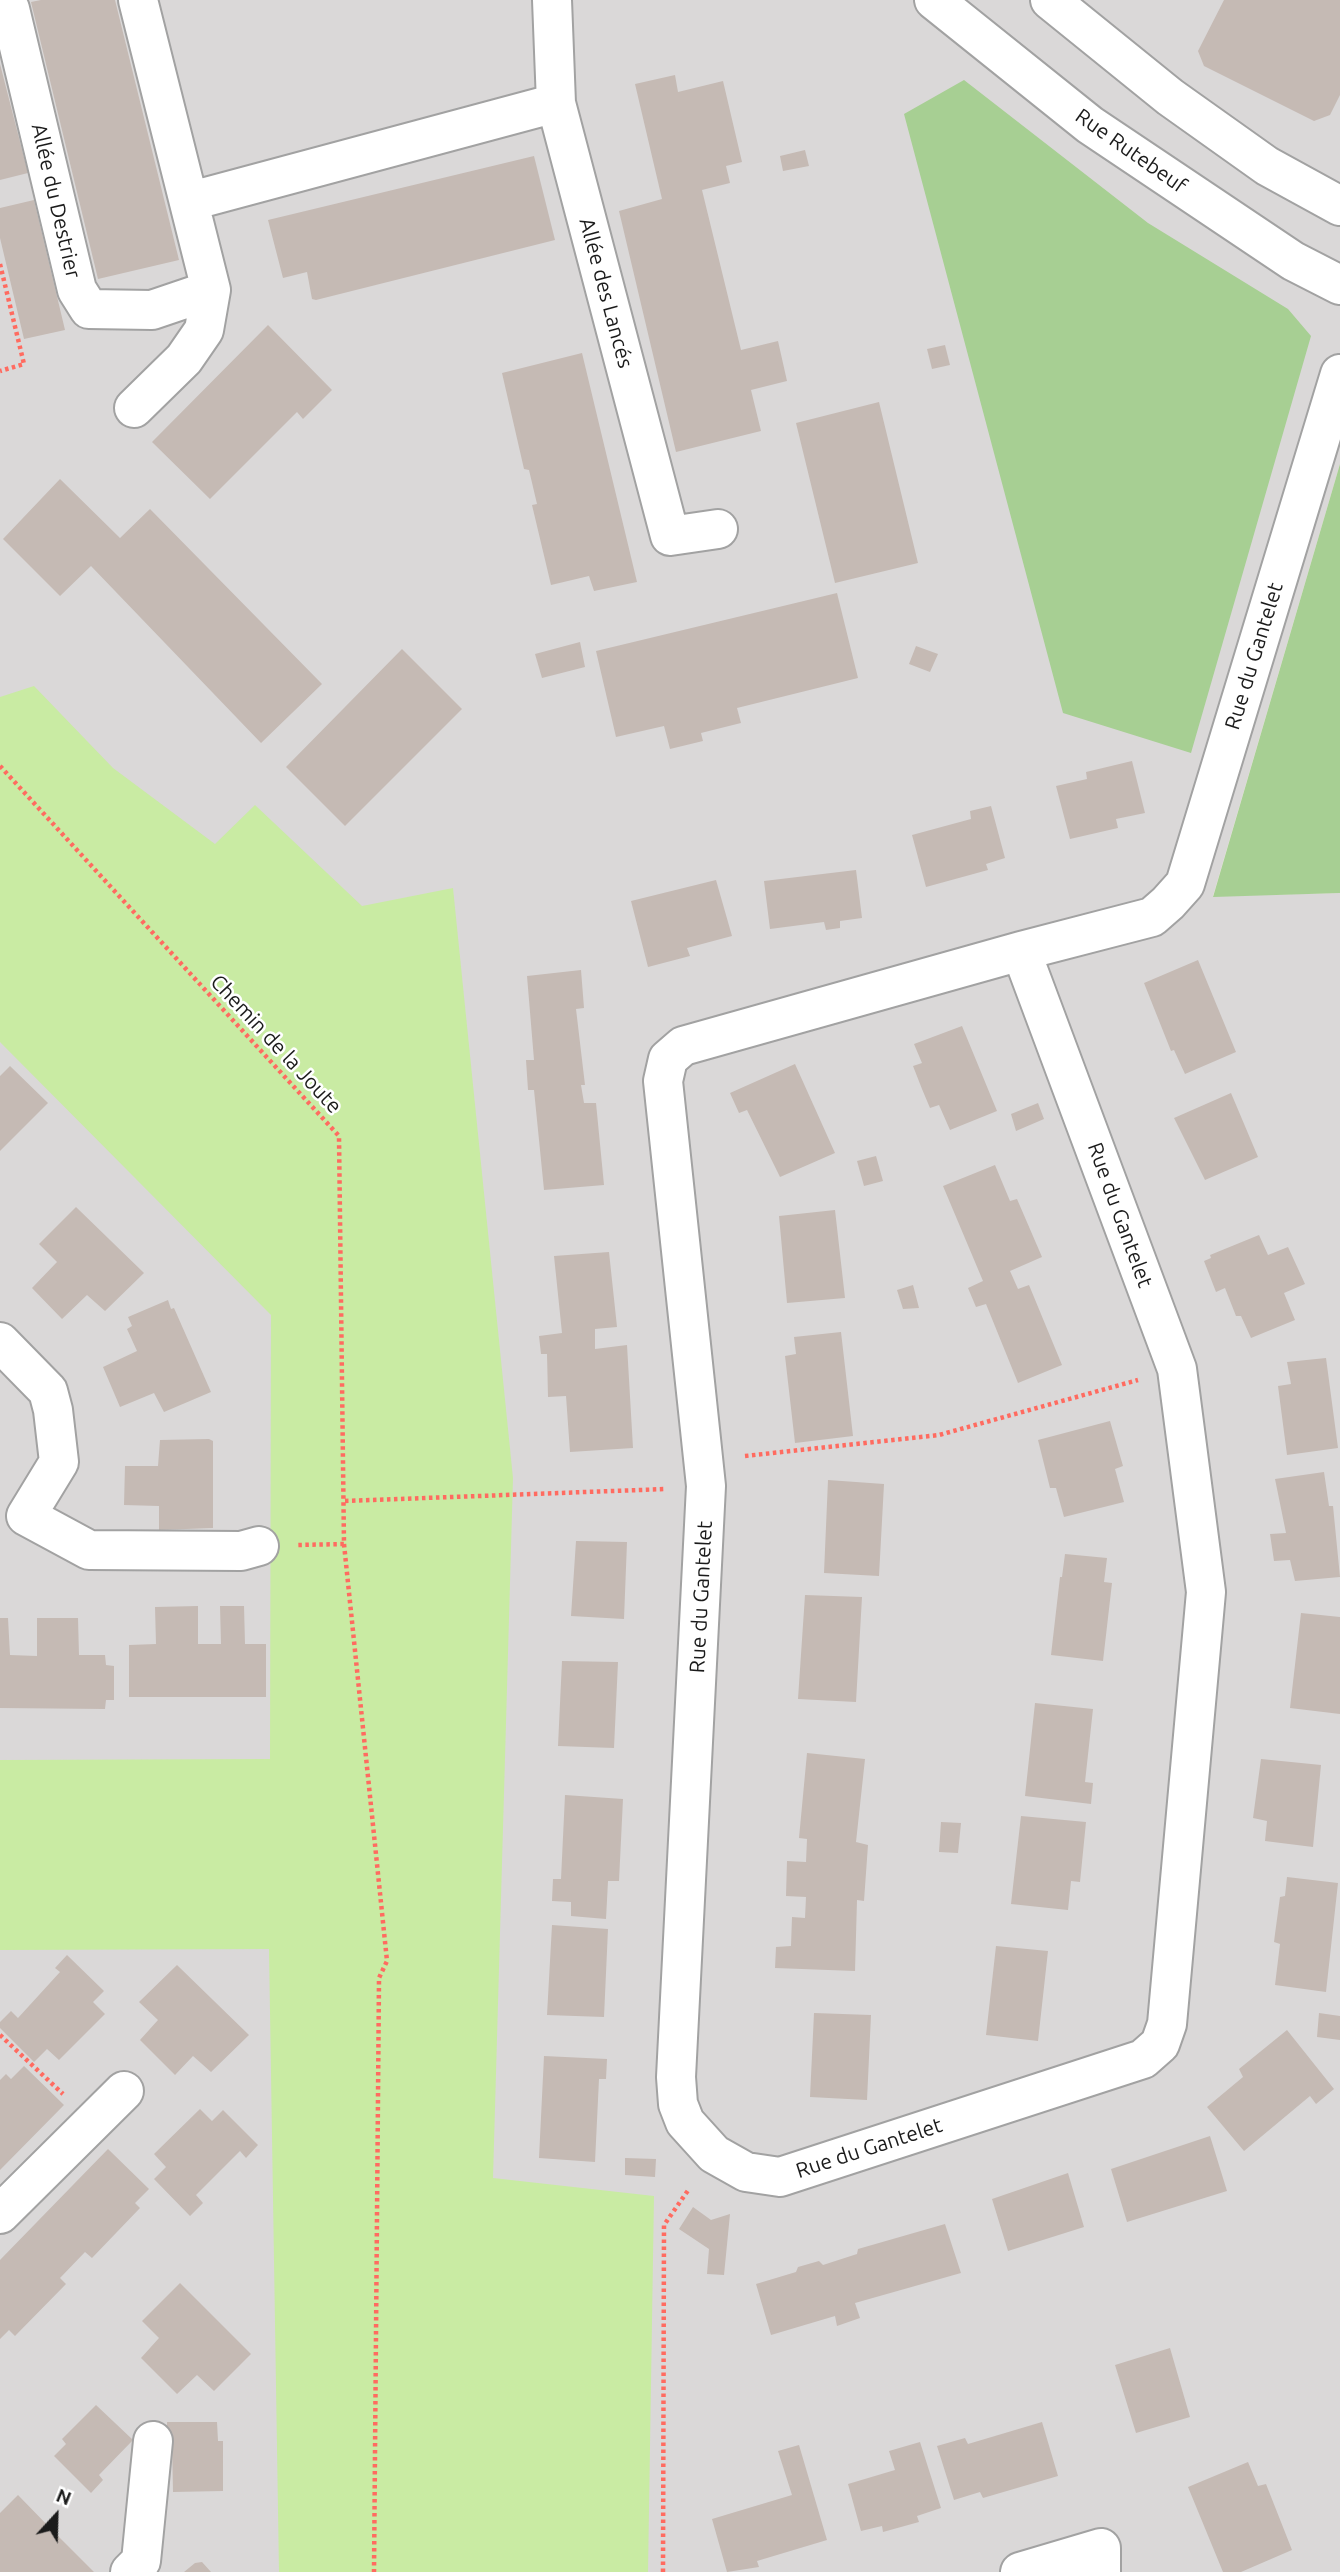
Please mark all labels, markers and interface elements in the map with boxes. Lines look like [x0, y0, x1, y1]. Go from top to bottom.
street label: Rue Rutebeuf [1070, 103, 1192, 199]
street label: Allée du Destrier [26, 121, 86, 281]
street label: Allée des Lancés [574, 215, 638, 371]
street label: Rue du Gantelet [1220, 579, 1288, 733]
street label: Chemin de la Joute [205, 969, 347, 1119]
street label: Rue du Gantelet [1082, 1139, 1158, 1291]
street label: Rue du Gantelet [684, 1520, 718, 1674]
street label: Rue du Gantelet [793, 2112, 945, 2184]
north arrow [21, 2481, 91, 2551]
text: N [53, 2484, 75, 2509]

